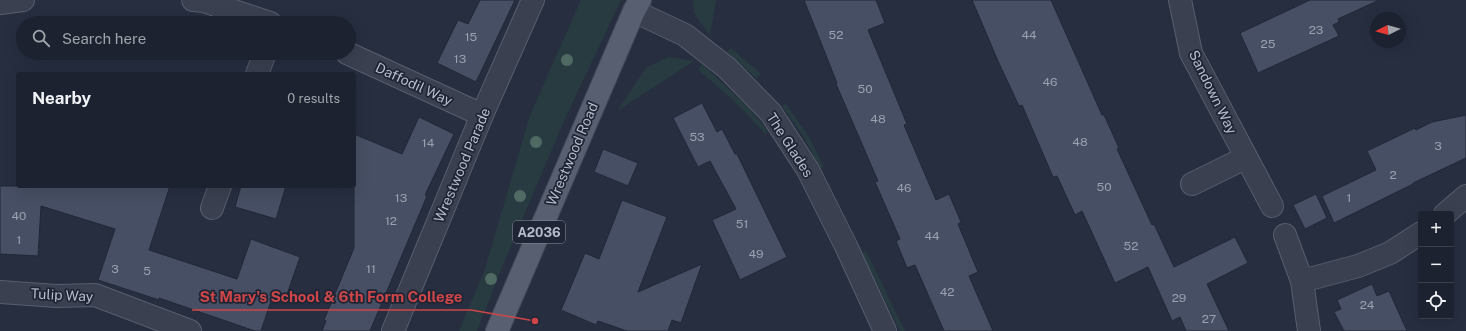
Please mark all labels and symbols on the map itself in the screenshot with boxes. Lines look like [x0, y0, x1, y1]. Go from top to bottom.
north arrow [1370, 12, 1406, 48]
house number: 23 [1309, 23, 1323, 37]
house number: 52 [829, 28, 843, 42]
house number: 44 [1021, 28, 1037, 42]
house number: 15 [465, 30, 478, 44]
house number: 25 [1261, 37, 1276, 51]
street label: Sandown Way [1186, 48, 1240, 137]
house number: 13 [454, 52, 466, 66]
street label: Daffodil Way [373, 59, 455, 109]
house number: 46 [1042, 75, 1058, 89]
house number: 50 [857, 82, 873, 96]
street label: Wrestwood Road [543, 100, 601, 208]
street label: Wrestwood Parade [431, 105, 493, 225]
street label: The Glades [763, 110, 817, 180]
house number: 48 [870, 112, 886, 126]
house number: 53 [689, 130, 705, 144]
house number: 48 [1072, 135, 1088, 149]
house number: 14 [422, 136, 435, 150]
house number: 3 [1434, 139, 1442, 153]
house number: 2 [1389, 168, 1397, 182]
house number: 50 [1096, 180, 1112, 194]
house number: 46 [896, 181, 912, 195]
house number: 13 [395, 191, 407, 205]
house number: 1 [1347, 191, 1351, 205]
house number: 40 [12, 209, 26, 223]
house number: 12 [385, 214, 397, 228]
house number: 51 [736, 217, 748, 231]
road number: A2036 [513, 221, 565, 243]
house number: 44 [924, 229, 940, 243]
house number: 1 [17, 233, 21, 247]
house number: 52 [1124, 239, 1138, 253]
house number: 49 [748, 247, 764, 261]
house number: 3 [111, 262, 119, 276]
house number: 11 [366, 262, 376, 276]
house number: 5 [143, 264, 151, 278]
callout: St Mary's School & 6th Form College [192, 283, 471, 310]
street label: Tulip Way [30, 285, 94, 305]
house number: 42 [940, 285, 954, 299]
text: St Mary's School & 6th Form College [199, 288, 463, 305]
house number: 29 [1172, 291, 1186, 305]
house number: 24 [1360, 298, 1375, 312]
house number: 27 [1202, 312, 1216, 326]

